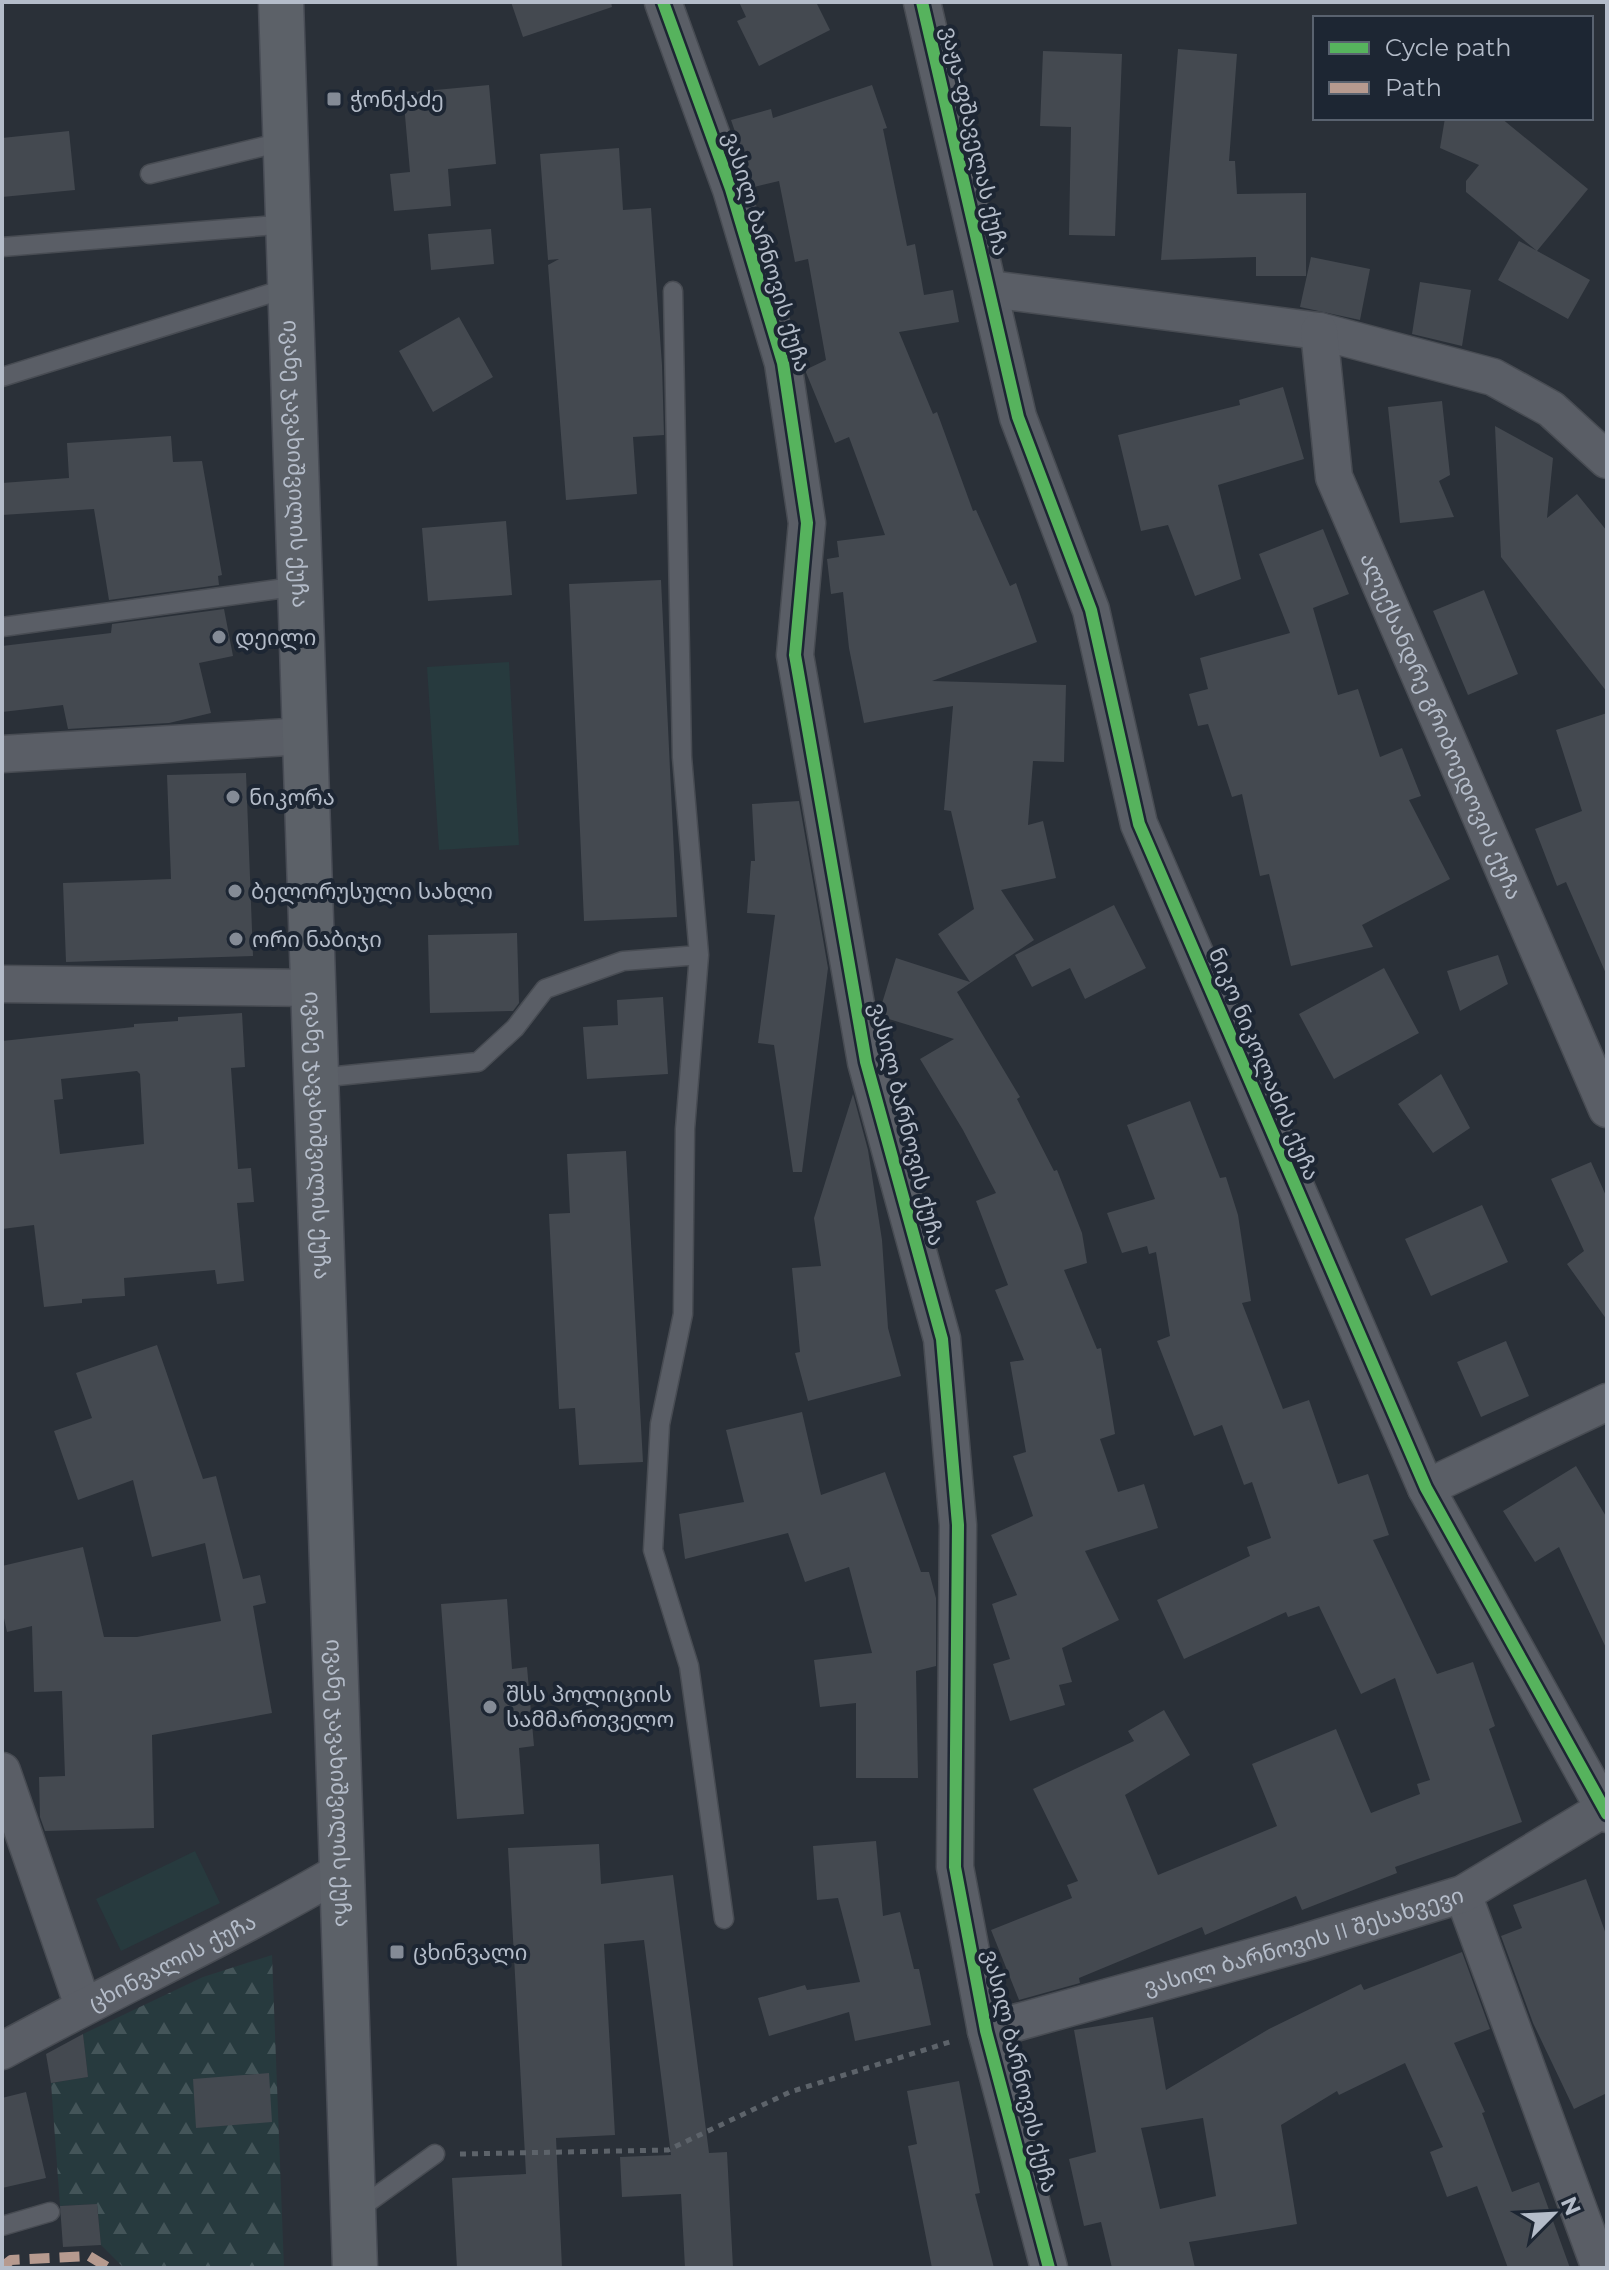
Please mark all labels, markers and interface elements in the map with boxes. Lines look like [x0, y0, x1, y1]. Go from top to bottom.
legend [1313, 16, 1593, 120]
street label: ვაჟა-ფშაველას ქუჩა [935, 24, 1015, 258]
text: Cycle path [1385, 33, 1512, 62]
text: Path [1385, 73, 1442, 102]
place label: ჭონქაძე [350, 86, 444, 113]
marker: ჭონქაძე [325, 90, 343, 108]
street label: ვასილ ბარნოვის ქუჩა [718, 129, 816, 375]
street label: ივანე ჯავახიშვილის ქუჩა [278, 319, 314, 608]
street label: ალექსანდრე გრიბოედოვის ქუჩა [1355, 548, 1528, 904]
place label: დეილი [235, 624, 316, 651]
marker: დეილი [210, 628, 228, 646]
place label: ნიკორა [249, 784, 335, 811]
marker: ნიკორა [224, 788, 242, 806]
place label: ბელორუსული სახლი [251, 878, 493, 905]
marker: ბელორუსული სახლი [226, 882, 244, 900]
place label: ორი ნაბიჯი [252, 926, 382, 953]
marker: ორი ნაბიჯი [227, 930, 245, 948]
street label: ნიკო ნიკოლაძის ქუჩა [1203, 943, 1325, 1185]
street label: ივანე ჯავახიშვილის ქუჩა [300, 991, 336, 1280]
street label: ვასილ ბარნოვის ქუჩა [864, 1000, 950, 1248]
street label: ივანე ჯავახიშვილის ქუჩა [321, 1639, 357, 1928]
place label: შსს პოლიციის სამმართველო [506, 1681, 674, 1733]
marker: შსს პოლიციის სამმართველო [481, 1698, 499, 1716]
street label: ვასილ ბარნოვის II შესახვევი [1140, 1881, 1467, 2000]
street label: ცხინვალის ქუჩა [84, 1907, 260, 2016]
place label: ცხინვალი [413, 1939, 527, 1966]
marker: ცხინვალი [388, 1943, 406, 1961]
street label: ვასილ ბარნოვის ქუჩა [977, 1947, 1063, 2195]
north arrow [1513, 2174, 1593, 2254]
text: N [1555, 2192, 1587, 2220]

